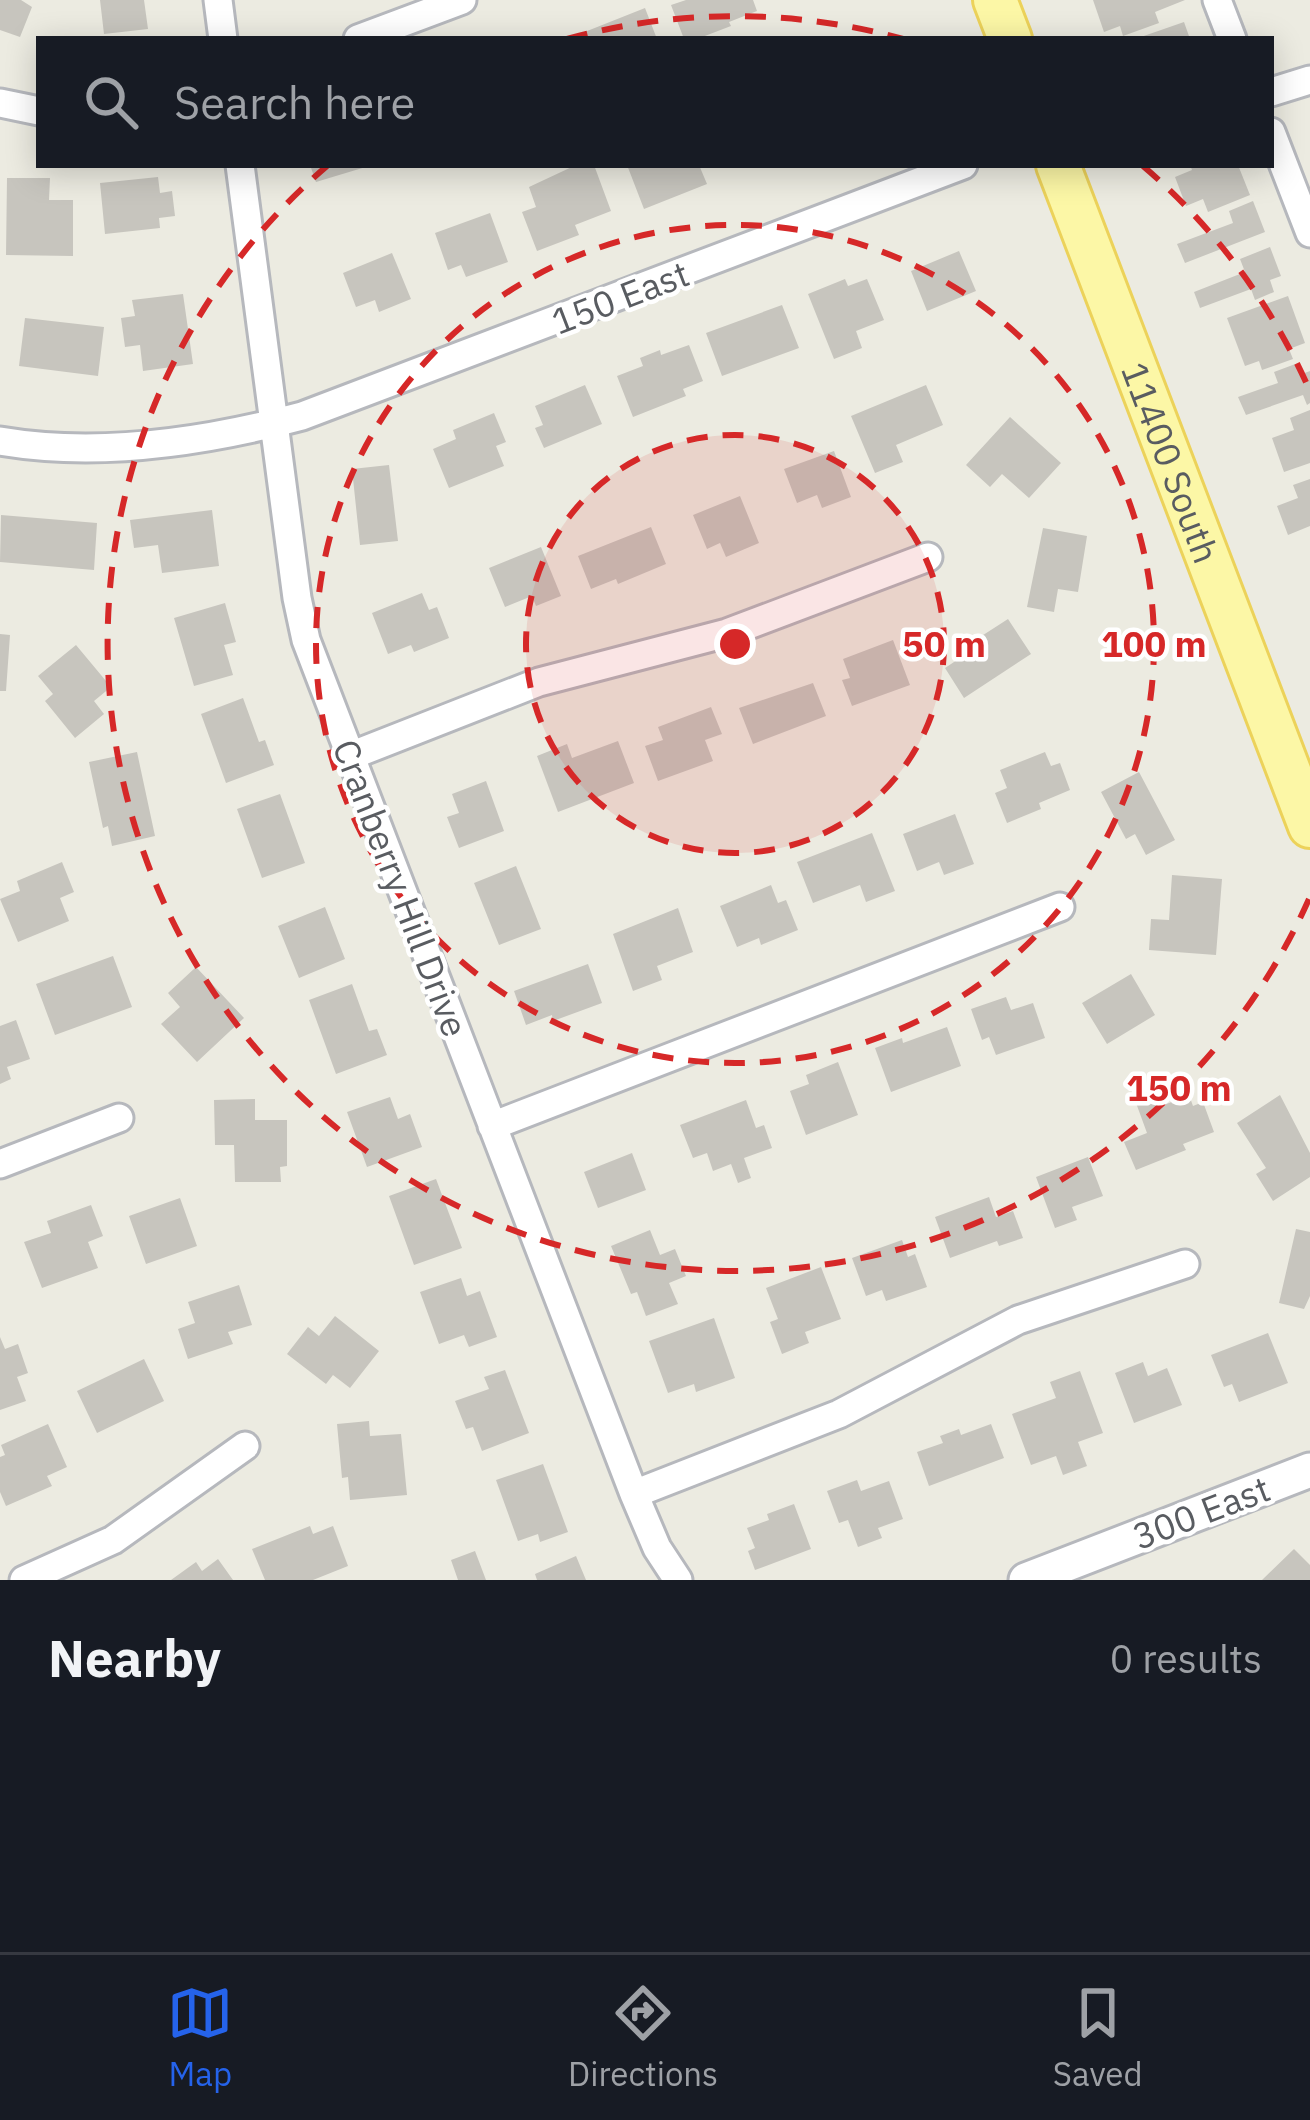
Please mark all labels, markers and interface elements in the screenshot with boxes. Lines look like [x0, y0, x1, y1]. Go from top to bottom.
search box [36, 36, 1274, 168]
icon: search [78, 69, 144, 135]
text: Search here [174, 73, 415, 131]
street label: 150 East [545, 249, 695, 345]
street label: 11400 South [1112, 355, 1231, 569]
text: 50 m [902, 620, 986, 667]
text: 100 m [1101, 620, 1207, 667]
centre of rings [714, 623, 756, 665]
street label: Cranberry Hill Drive [323, 733, 479, 1043]
text: 150 m [1126, 1064, 1232, 1111]
street label: 300 East [1126, 1464, 1276, 1560]
text: Nearby [48, 1625, 221, 1691]
text: 0 results [1110, 1633, 1262, 1684]
tab: Map [167, 1980, 233, 2095]
tab: Directions [568, 1980, 718, 2095]
tab: Saved [1053, 1980, 1143, 2095]

